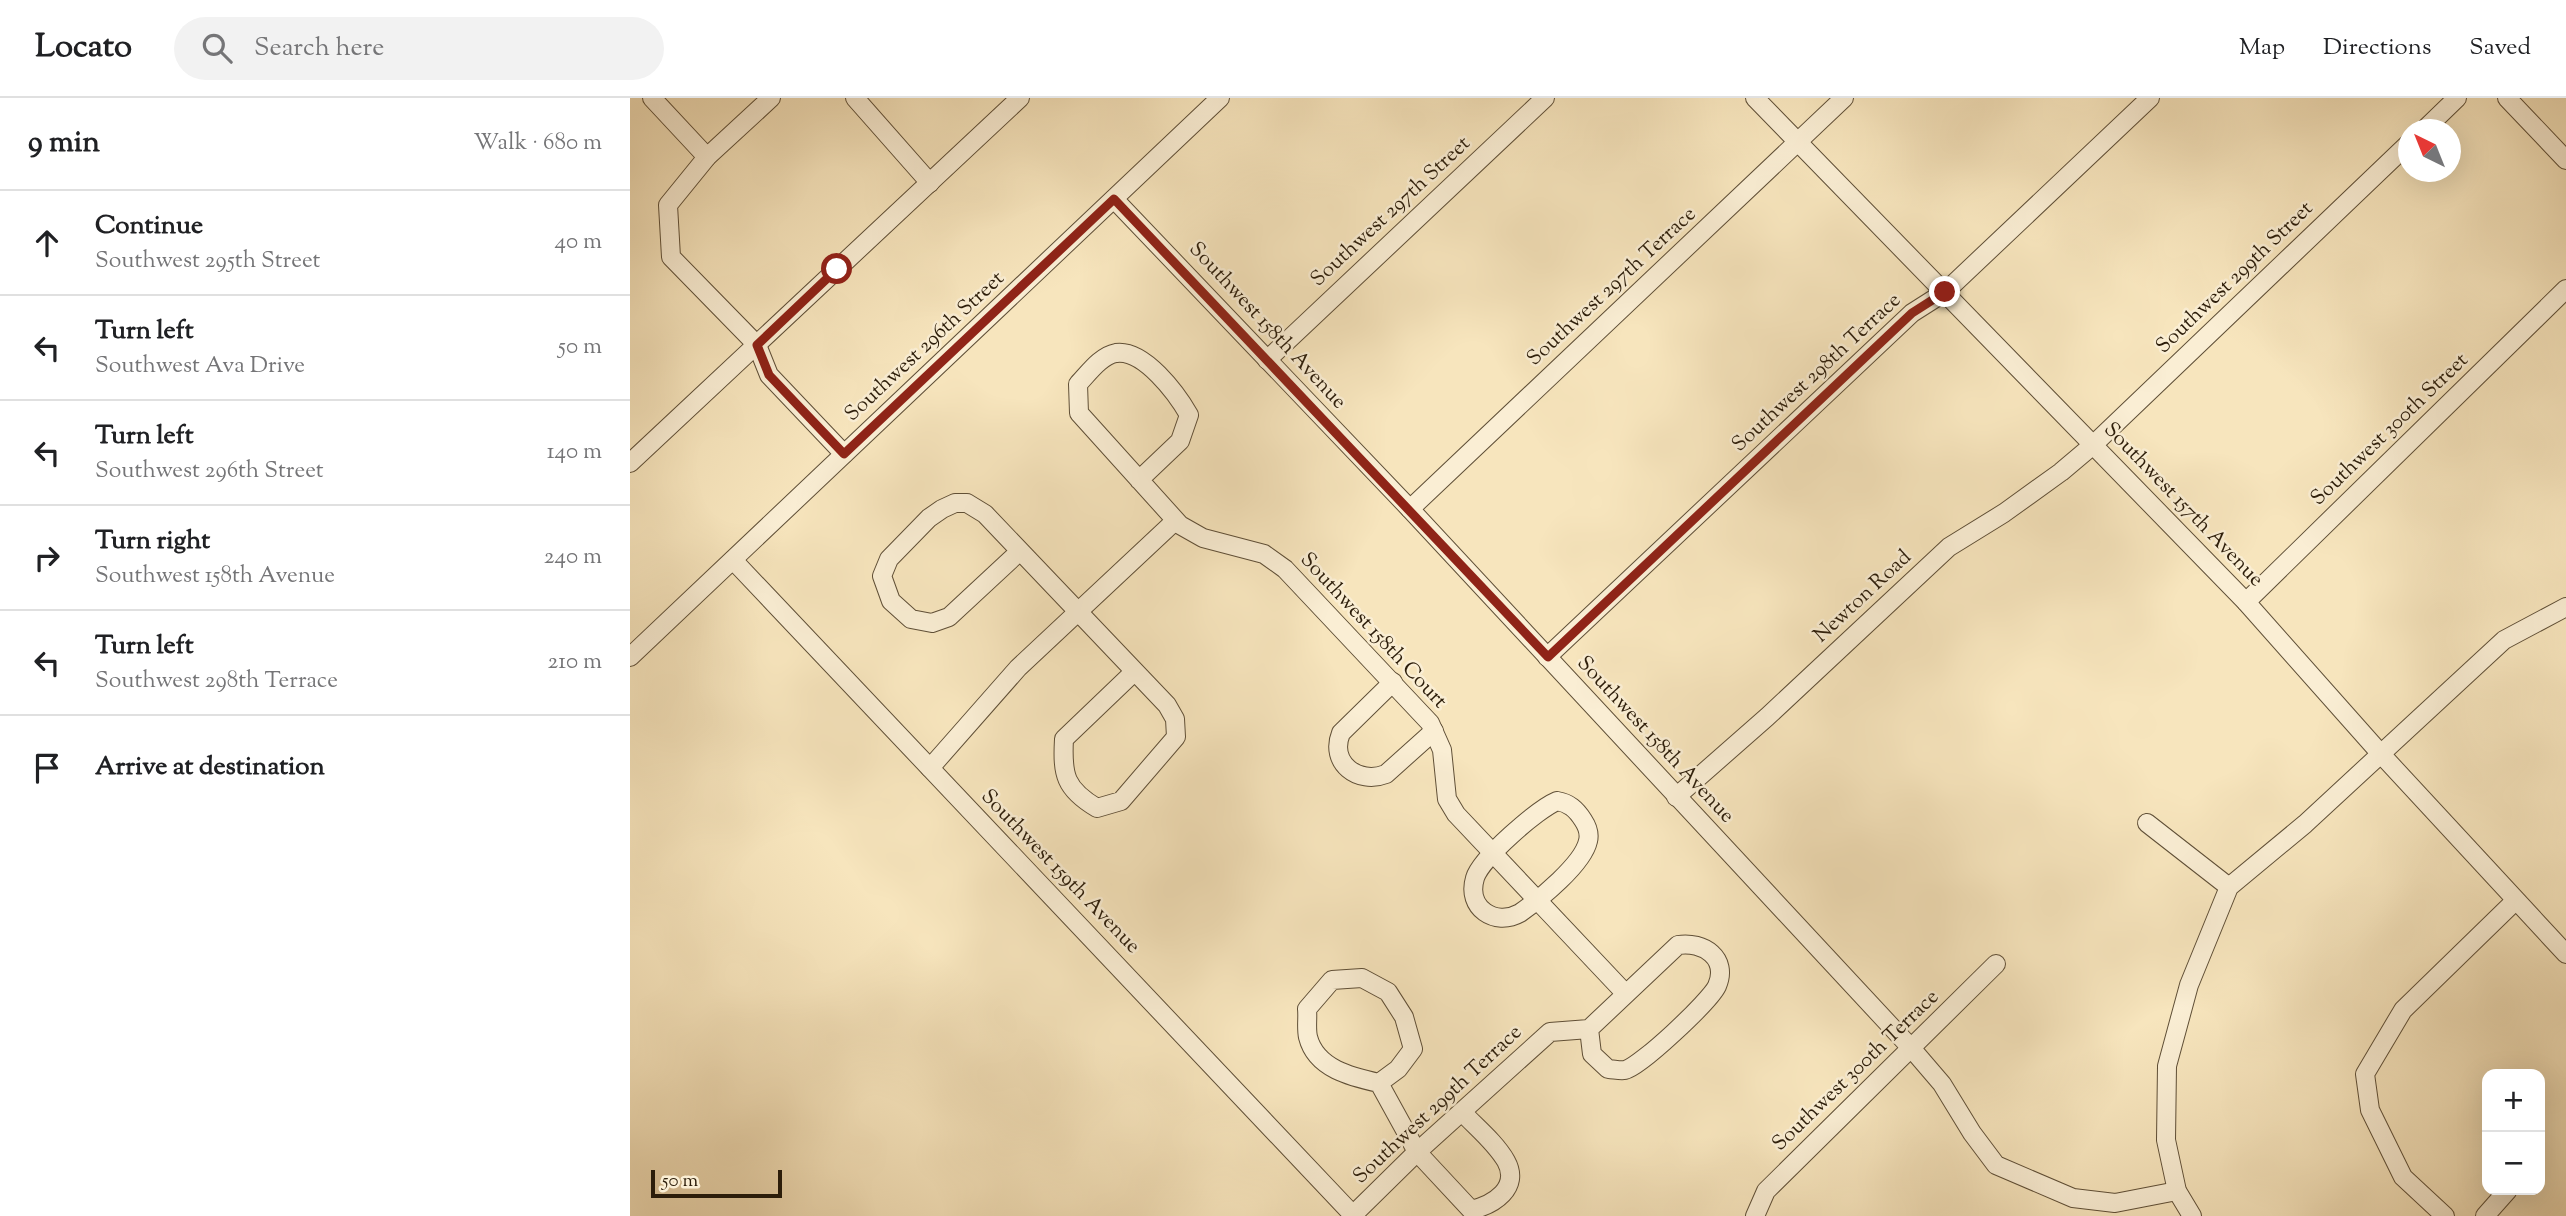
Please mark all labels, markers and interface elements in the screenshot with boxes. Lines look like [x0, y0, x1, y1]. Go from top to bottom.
search box [174, 17, 664, 80]
text: Locato [35, 24, 132, 72]
icon: search [198, 29, 236, 67]
text: Search here [254, 30, 384, 67]
text: Map [2239, 31, 2285, 65]
text: Directions [2323, 31, 2431, 65]
text: Saved [2469, 31, 2531, 65]
north arrow [2398, 119, 2461, 182]
text: 9 min [28, 122, 100, 165]
text: Walk · 680 m [473, 127, 602, 160]
street label: Southwest 297th Street [1304, 130, 1478, 294]
street label: Southwest 299th Street [2150, 195, 2320, 361]
street label: Southwest 297th Terrace [1521, 200, 1703, 374]
text: Continue [95, 208, 203, 245]
icon: ahead [28, 224, 66, 262]
text: 40 m [555, 226, 602, 259]
street label: Southwest 158th Avenue [1181, 236, 1353, 416]
text: Southwest 295th Street [95, 245, 320, 278]
route start [821, 253, 852, 284]
street label: Southwest 296th Street [838, 265, 1012, 429]
route end [1929, 276, 1960, 307]
street label: Southwest 298th Terrace [1726, 286, 1908, 460]
text: Turn left [95, 313, 194, 350]
icon: left [28, 329, 66, 367]
text: 50 m [558, 331, 602, 364]
street label: Southwest 300th Street [2304, 347, 2476, 513]
text: Southwest Ava Drive [95, 350, 305, 383]
street label: Southwest 157th Avenue [2096, 416, 2270, 594]
text: Turn left [95, 418, 194, 455]
icon: left [28, 434, 66, 472]
text: 140 m [547, 436, 602, 469]
text: Southwest 296th Street [95, 455, 324, 488]
text: Turn right [95, 523, 210, 560]
icon: right [28, 539, 66, 577]
text: 240 m [544, 541, 602, 574]
street label: Newton Road [1807, 544, 1919, 650]
street label: Southwest 158th Court [1292, 546, 1454, 716]
text: Southwest 158th Avenue [95, 560, 335, 593]
text: Turn left [95, 628, 194, 665]
icon: left [28, 644, 66, 682]
text: 210 m [548, 646, 602, 679]
street label: Southwest 158th Avenue [1569, 650, 1741, 830]
text: Southwest 298th Terrace [95, 665, 338, 698]
icon: arrive [28, 749, 66, 787]
text: Arrive at destination [95, 749, 325, 786]
street label: Southwest 159th Avenue [973, 783, 1147, 961]
street label: Southwest 300th Terrace [1766, 983, 1946, 1159]
street label: Southwest 299th Terrace [1347, 1019, 1529, 1191]
map controls [2482, 1069, 2545, 1195]
button: + [2482, 1069, 2545, 1132]
button: − [2482, 1132, 2545, 1195]
scale bar [651, 1167, 782, 1199]
text: 50 m [662, 1168, 698, 1195]

